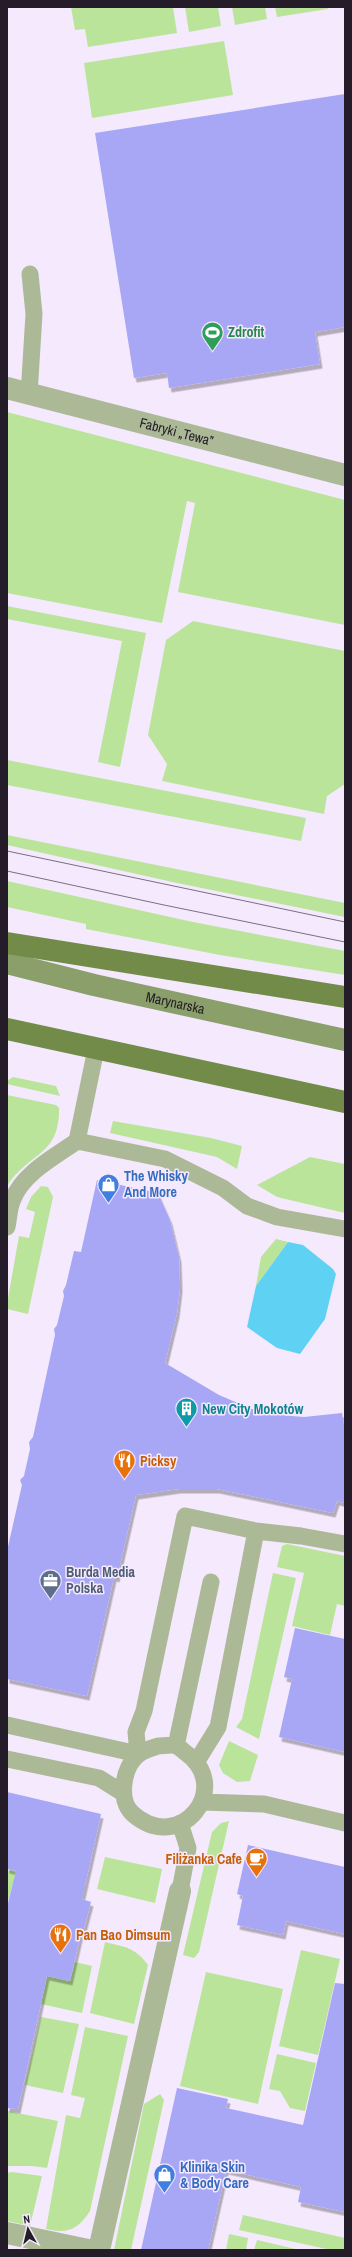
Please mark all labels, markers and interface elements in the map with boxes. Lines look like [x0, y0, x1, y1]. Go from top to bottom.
sports icon: Zdrofit [199, 319, 225, 352]
place label: Zdrofit [228, 323, 265, 341]
street label: Fabryki „Tewa” [138, 414, 215, 450]
street label: Marynarska [144, 988, 207, 1018]
place label: The Whisky And More [124, 1167, 188, 1201]
shop icon: The Whisky And More [95, 1171, 121, 1204]
building icon: New City Mokotów [174, 1396, 200, 1429]
place label: New City Mokotów [202, 1400, 303, 1418]
restaurant icon: Picksy [111, 1448, 137, 1481]
place label: Picksy [140, 1452, 177, 1470]
place label: Burda Media Polska [66, 1563, 136, 1597]
office icon: Burda Media Polska [38, 1567, 64, 1600]
cafe icon: Filiżanka Cafe [244, 1846, 270, 1879]
place label: Filiżanka Cafe [165, 1850, 242, 1868]
restaurant icon: Pan Bao Dimsum [48, 1922, 74, 1955]
place label: Pan Bao Dimsum [76, 1926, 170, 1944]
place label: Klinika Skin & Body Care [180, 2158, 249, 2192]
shop icon: Klinika Skin & Body Care [152, 2162, 178, 2195]
north arrow [8, 2209, 48, 2249]
text: N [22, 2212, 31, 2226]

